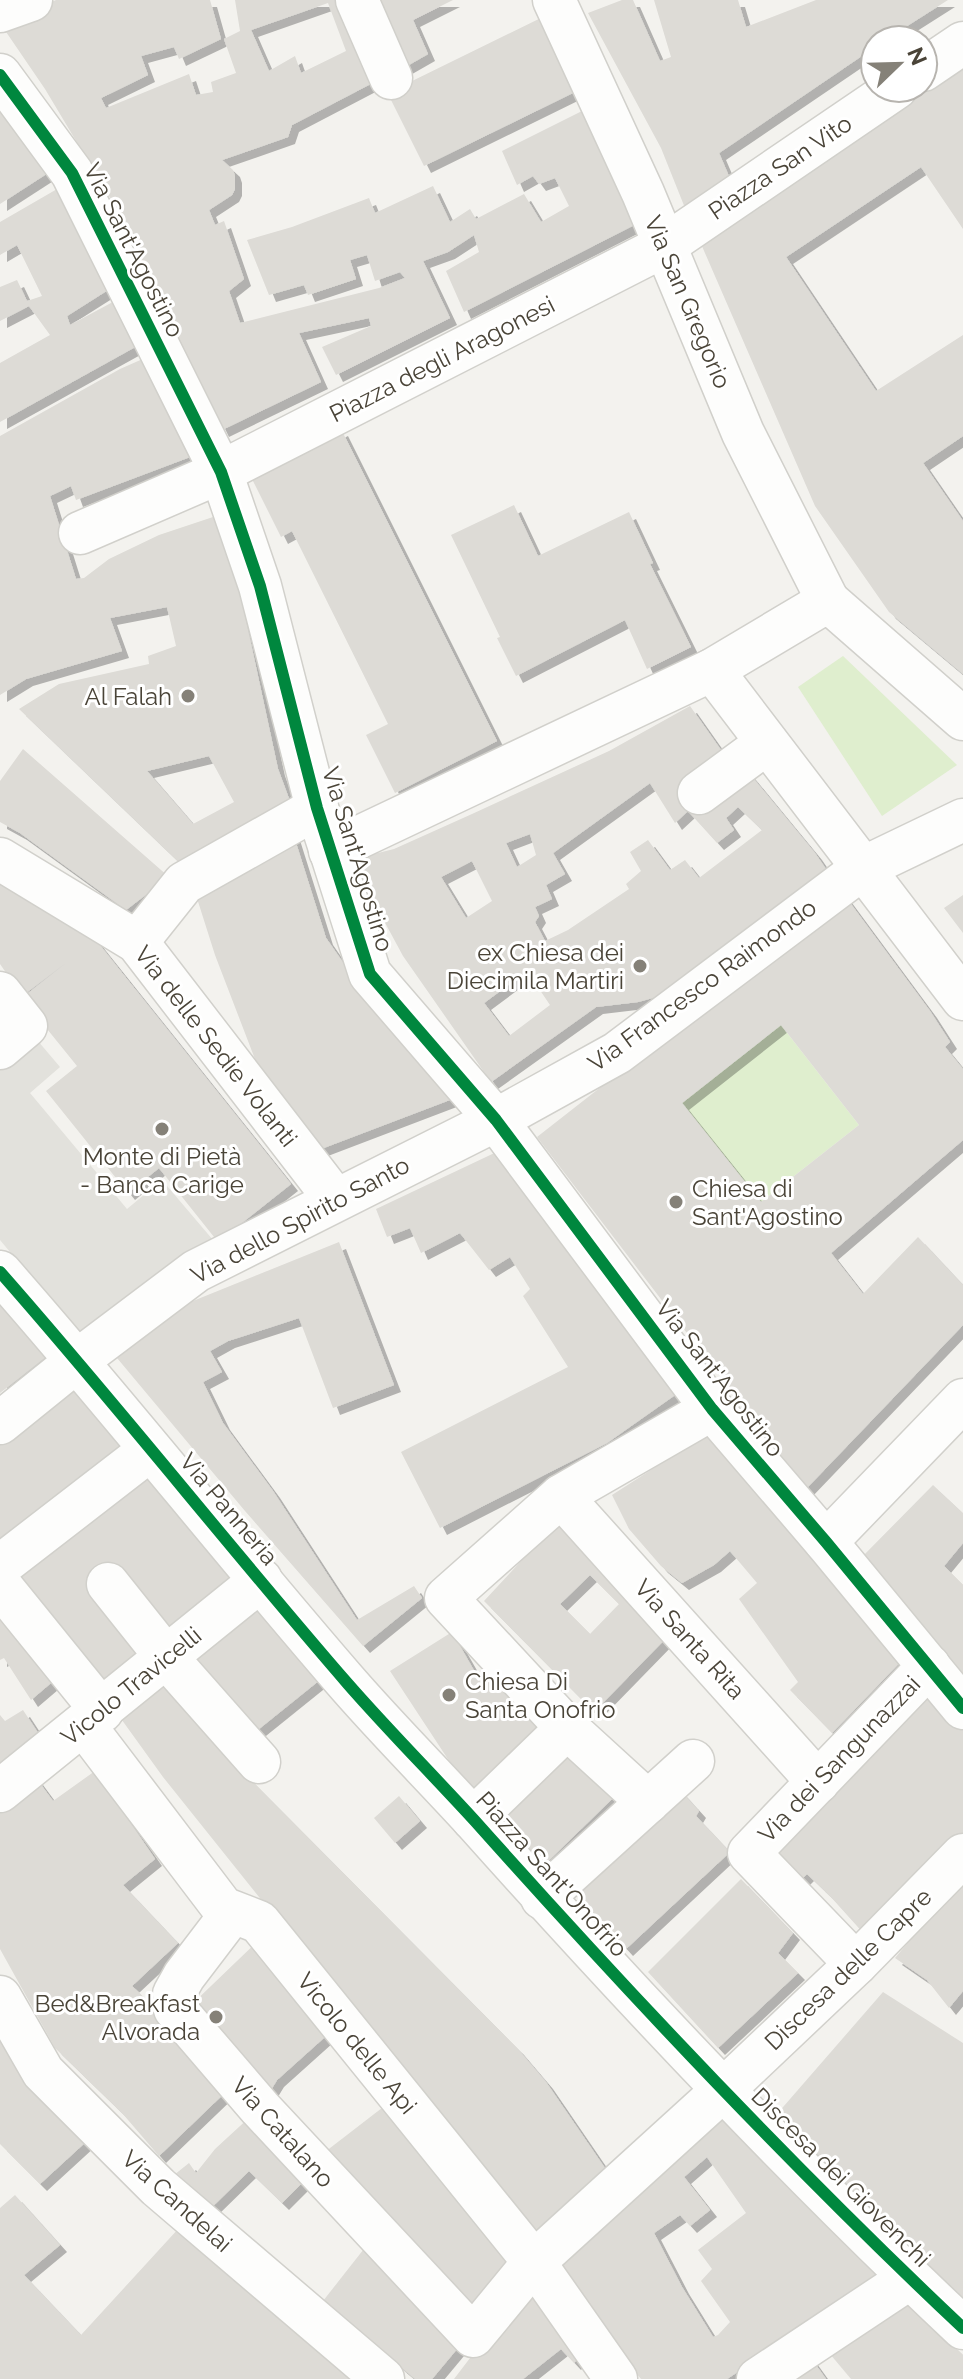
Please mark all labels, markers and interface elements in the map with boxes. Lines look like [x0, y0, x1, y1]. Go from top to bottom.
north arrow [859, 24, 939, 104]
text: N [902, 43, 933, 69]
street label: Piazza San Vito [703, 108, 857, 226]
street label: Via Sant'Agostino [78, 158, 190, 342]
street label: Via San Gregorio [639, 211, 737, 393]
street label: Piazza degli Aragonesi [325, 290, 559, 428]
place label: Al Falah [85, 682, 172, 711]
marker: Al Falah [179, 687, 197, 705]
street label: Via Sant'Agostino [316, 763, 400, 955]
street label: Via Francesco Raimondo [582, 892, 822, 1078]
place label: ex Chiesa dei Diecimila Martiri [447, 938, 624, 995]
street label: Via delle Sedie Volanti [129, 940, 303, 1152]
marker: ex Chiesa dei Diecimila Martiri [631, 957, 649, 975]
marker: Monte di Pietà - Banca Carige [153, 1120, 171, 1138]
place label: Monte di Pietà - Banca Carige [80, 1142, 244, 1199]
street label: Via dello Spirito Santo [186, 1150, 414, 1290]
place label: Chiesa di Sant'Agostino [692, 1174, 843, 1231]
marker: Chiesa di Sant'Agostino [667, 1193, 685, 1211]
street label: Via Sant'Agostino [650, 1294, 790, 1462]
street label: Via Panneria [174, 1447, 284, 1571]
street label: Via Santa Rita [629, 1573, 751, 1705]
street label: Vicolo Travicelli [55, 1621, 207, 1751]
place label: Chiesa Di Santa Onofrio [465, 1667, 616, 1724]
street label: Via dei Sangunazzai [752, 1670, 926, 1848]
marker: Chiesa Di Santa Onofrio [440, 1686, 458, 1704]
street label: Piazza Sant'Onofrio [470, 1785, 634, 1963]
street label: Discesa delle Capre [759, 1882, 937, 2056]
street label: Vicolo delle Api [291, 1966, 423, 2120]
place label: Bed&Breakfast Alvorada [35, 1989, 200, 2046]
marker: Bed&Breakfast Alvorada [207, 2008, 225, 2026]
street label: Via Catalano [226, 2071, 340, 2193]
street label: Discesa dei Giovenchi [745, 2081, 937, 2273]
street label: Via Candelai [116, 2144, 238, 2258]

